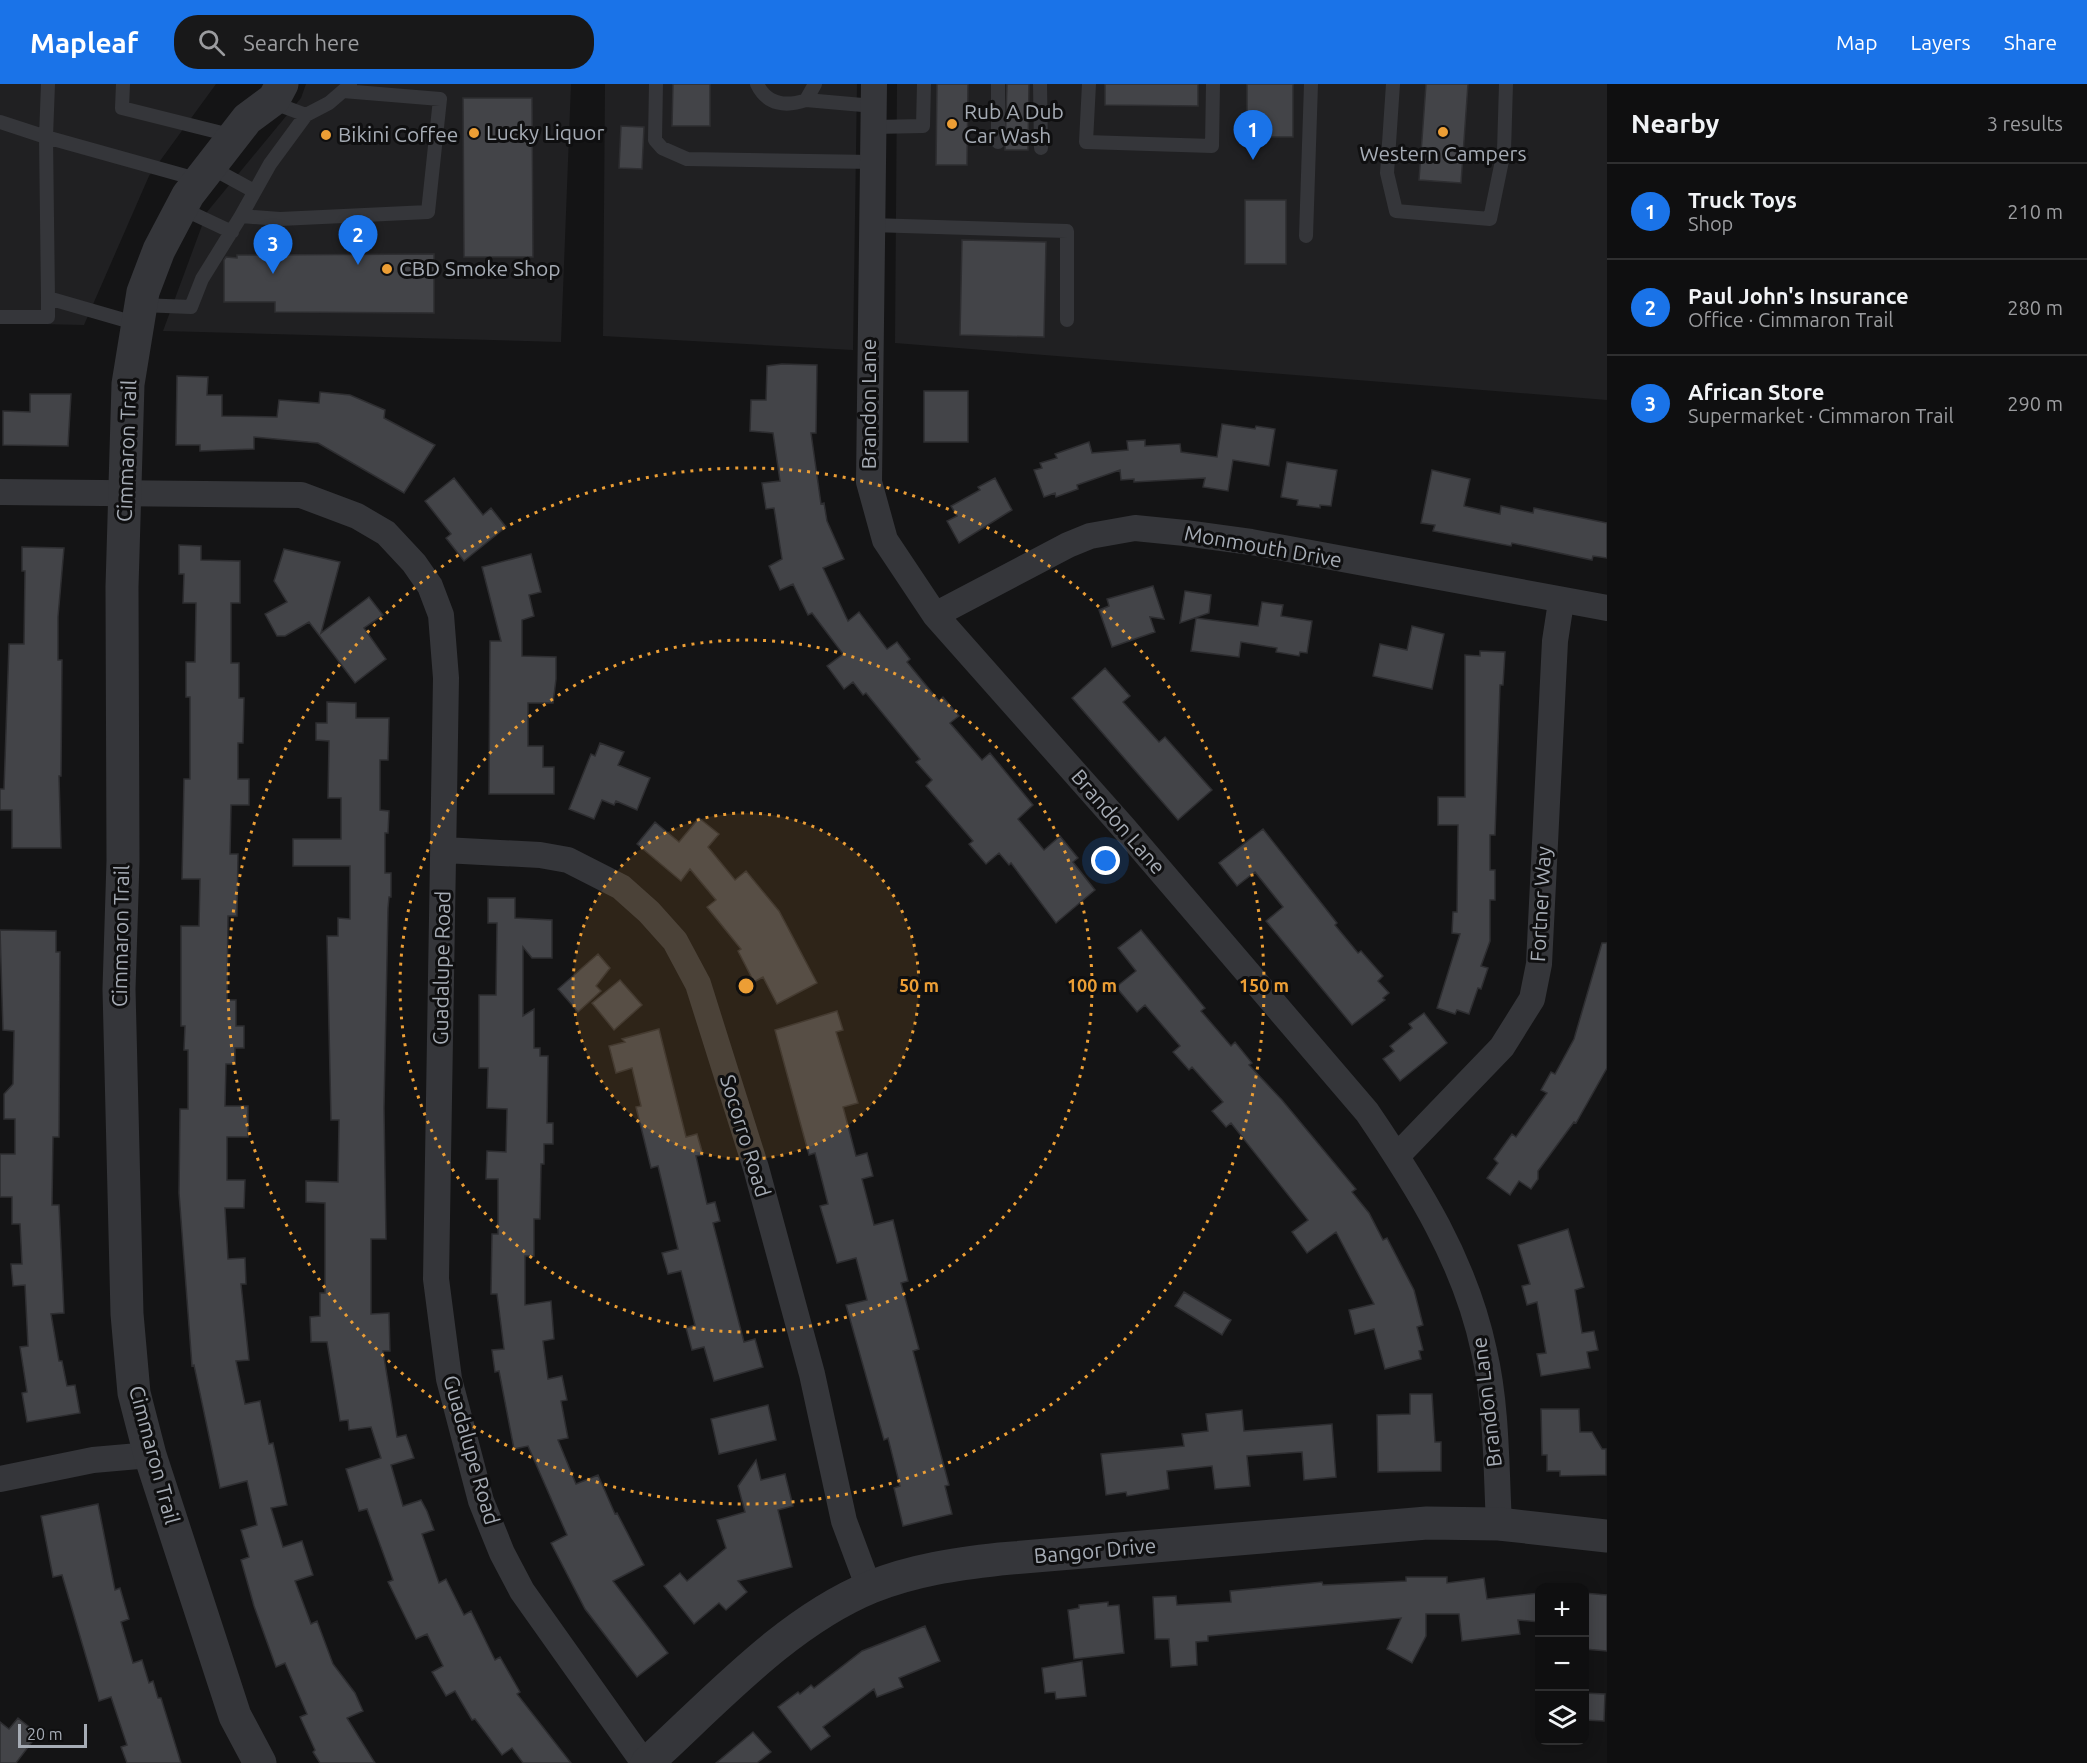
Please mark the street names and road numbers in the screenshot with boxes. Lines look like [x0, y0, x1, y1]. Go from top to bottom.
street label: Brandon Lane [856, 339, 880, 469]
street label: Cimmaron Trail [112, 379, 140, 523]
street label: Monmouth Drive [1182, 520, 1344, 572]
street label: Brandon Lane [1067, 764, 1171, 878]
street label: Fortner Way [1525, 846, 1555, 962]
street label: Cimmaron Trail [107, 865, 133, 1007]
street label: Guadalupe Road [428, 891, 454, 1045]
street label: Socorro Road [716, 1072, 776, 1200]
street label: Brandon Lane [1466, 1336, 1506, 1468]
street label: Guadalupe Road [439, 1372, 505, 1527]
street label: Cimmaron Trail [125, 1383, 185, 1527]
street label: Bangor Drive [1033, 1533, 1157, 1567]

